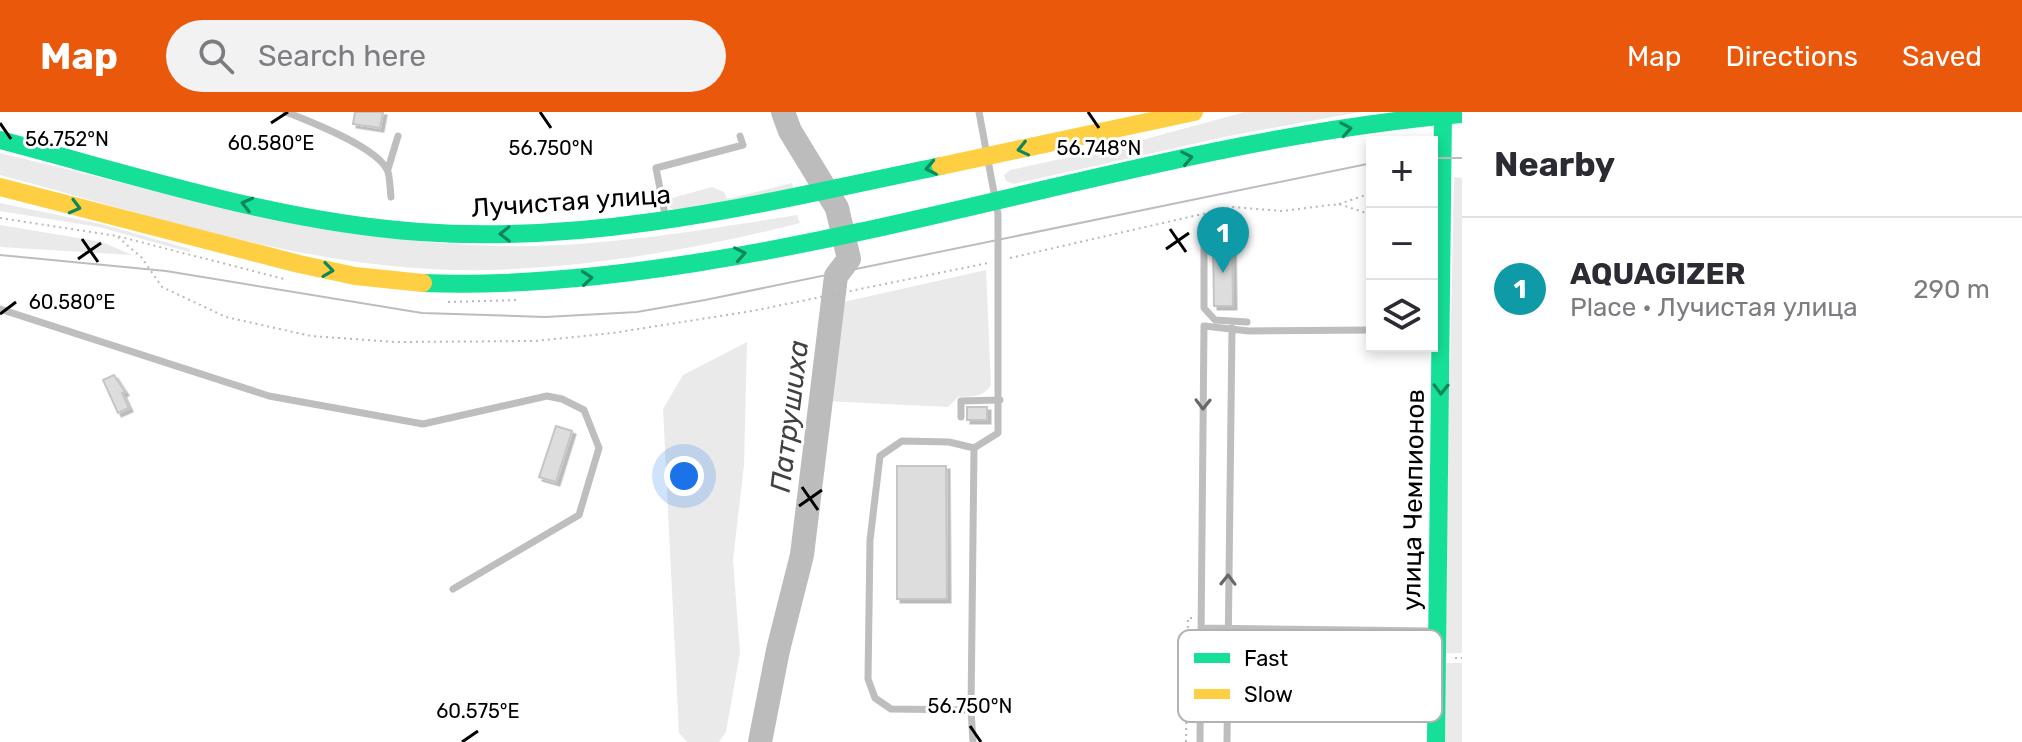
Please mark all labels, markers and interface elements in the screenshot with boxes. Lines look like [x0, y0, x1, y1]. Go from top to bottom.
search box [166, 20, 726, 92]
text: Map [40, 33, 118, 79]
icon: search [194, 34, 238, 78]
text: Search here [258, 38, 426, 74]
text: Map [1627, 40, 1681, 73]
text: Directions [1725, 40, 1858, 73]
text: Saved [1902, 40, 1982, 73]
one-way arrow [1340, 121, 1353, 138]
text: 56.752°N [25, 127, 109, 151]
text: 60.580°E [228, 131, 314, 155]
text: 56.750°N [509, 136, 593, 160]
text: 56.748°N [1057, 136, 1141, 160]
map controls [1366, 136, 1438, 352]
button: + [1366, 136, 1438, 208]
one-way arrow [1017, 140, 1030, 157]
text: Nearby [1494, 144, 1615, 185]
one-way arrow [1180, 150, 1194, 167]
one-way arrow [925, 159, 938, 176]
street label: Лучистая улица [470, 179, 672, 224]
one-way arrow [241, 196, 255, 213]
one-way arrow [68, 198, 82, 215]
pin: 1 [1197, 207, 1249, 273]
button: − [1366, 208, 1438, 280]
one-way arrow [498, 226, 511, 243]
one-way arrow [732, 246, 746, 263]
text: AQUAGIZER [1570, 256, 1745, 292]
one-way arrow [321, 261, 335, 278]
one-way arrow [580, 270, 593, 287]
text: 1 [1514, 274, 1526, 305]
text: 290 m [1913, 274, 1990, 305]
button: layers [1366, 280, 1438, 352]
text: 60.580°E [29, 290, 115, 314]
text: Place · Лучистая улица [1570, 292, 1858, 323]
water label: Патрушиха [764, 338, 815, 494]
one-way arrow [1432, 383, 1449, 396]
street label: улица Чемпионов [1396, 389, 1431, 611]
one-way arrow [1194, 398, 1212, 411]
your location [664, 456, 704, 496]
one-way arrow [1219, 573, 1237, 586]
legend [1178, 630, 1442, 722]
text: Fast [1244, 645, 1289, 672]
text: Slow [1244, 681, 1293, 708]
text: 56.750°N [928, 694, 1012, 718]
text: 60.575°E [436, 699, 520, 723]

